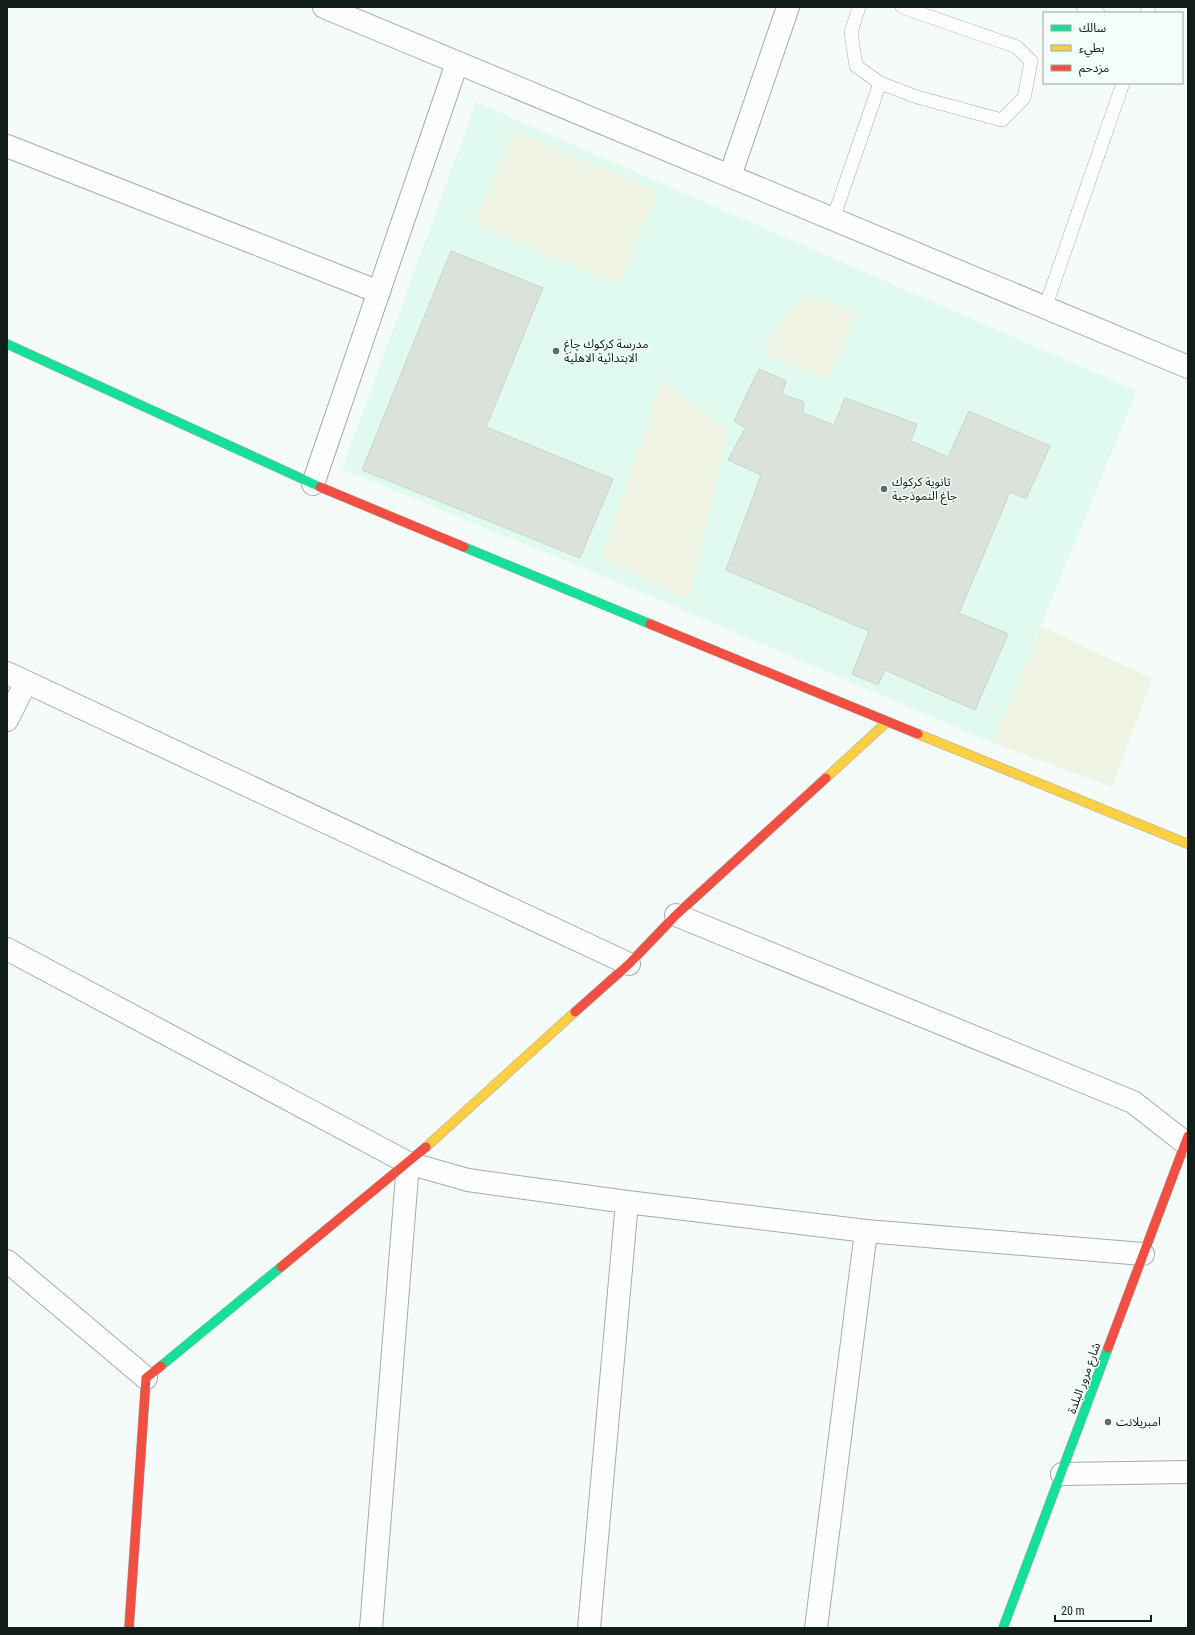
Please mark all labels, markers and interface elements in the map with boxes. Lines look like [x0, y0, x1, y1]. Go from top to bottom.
legend [1043, 12, 1183, 84]
text: سالك [1079, 21, 1106, 35]
text: بطيء [1079, 41, 1105, 58]
text: مزدحم [1079, 61, 1109, 77]
place label: مدرسة كركوك چاغ الابتدائية الاهلية [564, 337, 649, 365]
marker: مدرسة كركوك چاغ الابتدائية الاهلية [551, 346, 561, 356]
place label: ثانوية كركوك جاغ النموذجية [892, 475, 957, 505]
marker: ثانوية كركوك جاغ النموذجية [879, 484, 889, 494]
street label: شارع مرور البلدة [1065, 1341, 1105, 1416]
place label: امبريلانت [1116, 1415, 1161, 1429]
marker: امبريلانت [1103, 1417, 1113, 1427]
scale bar [1055, 1597, 1151, 1623]
text: 20 m [1061, 1604, 1085, 1618]

